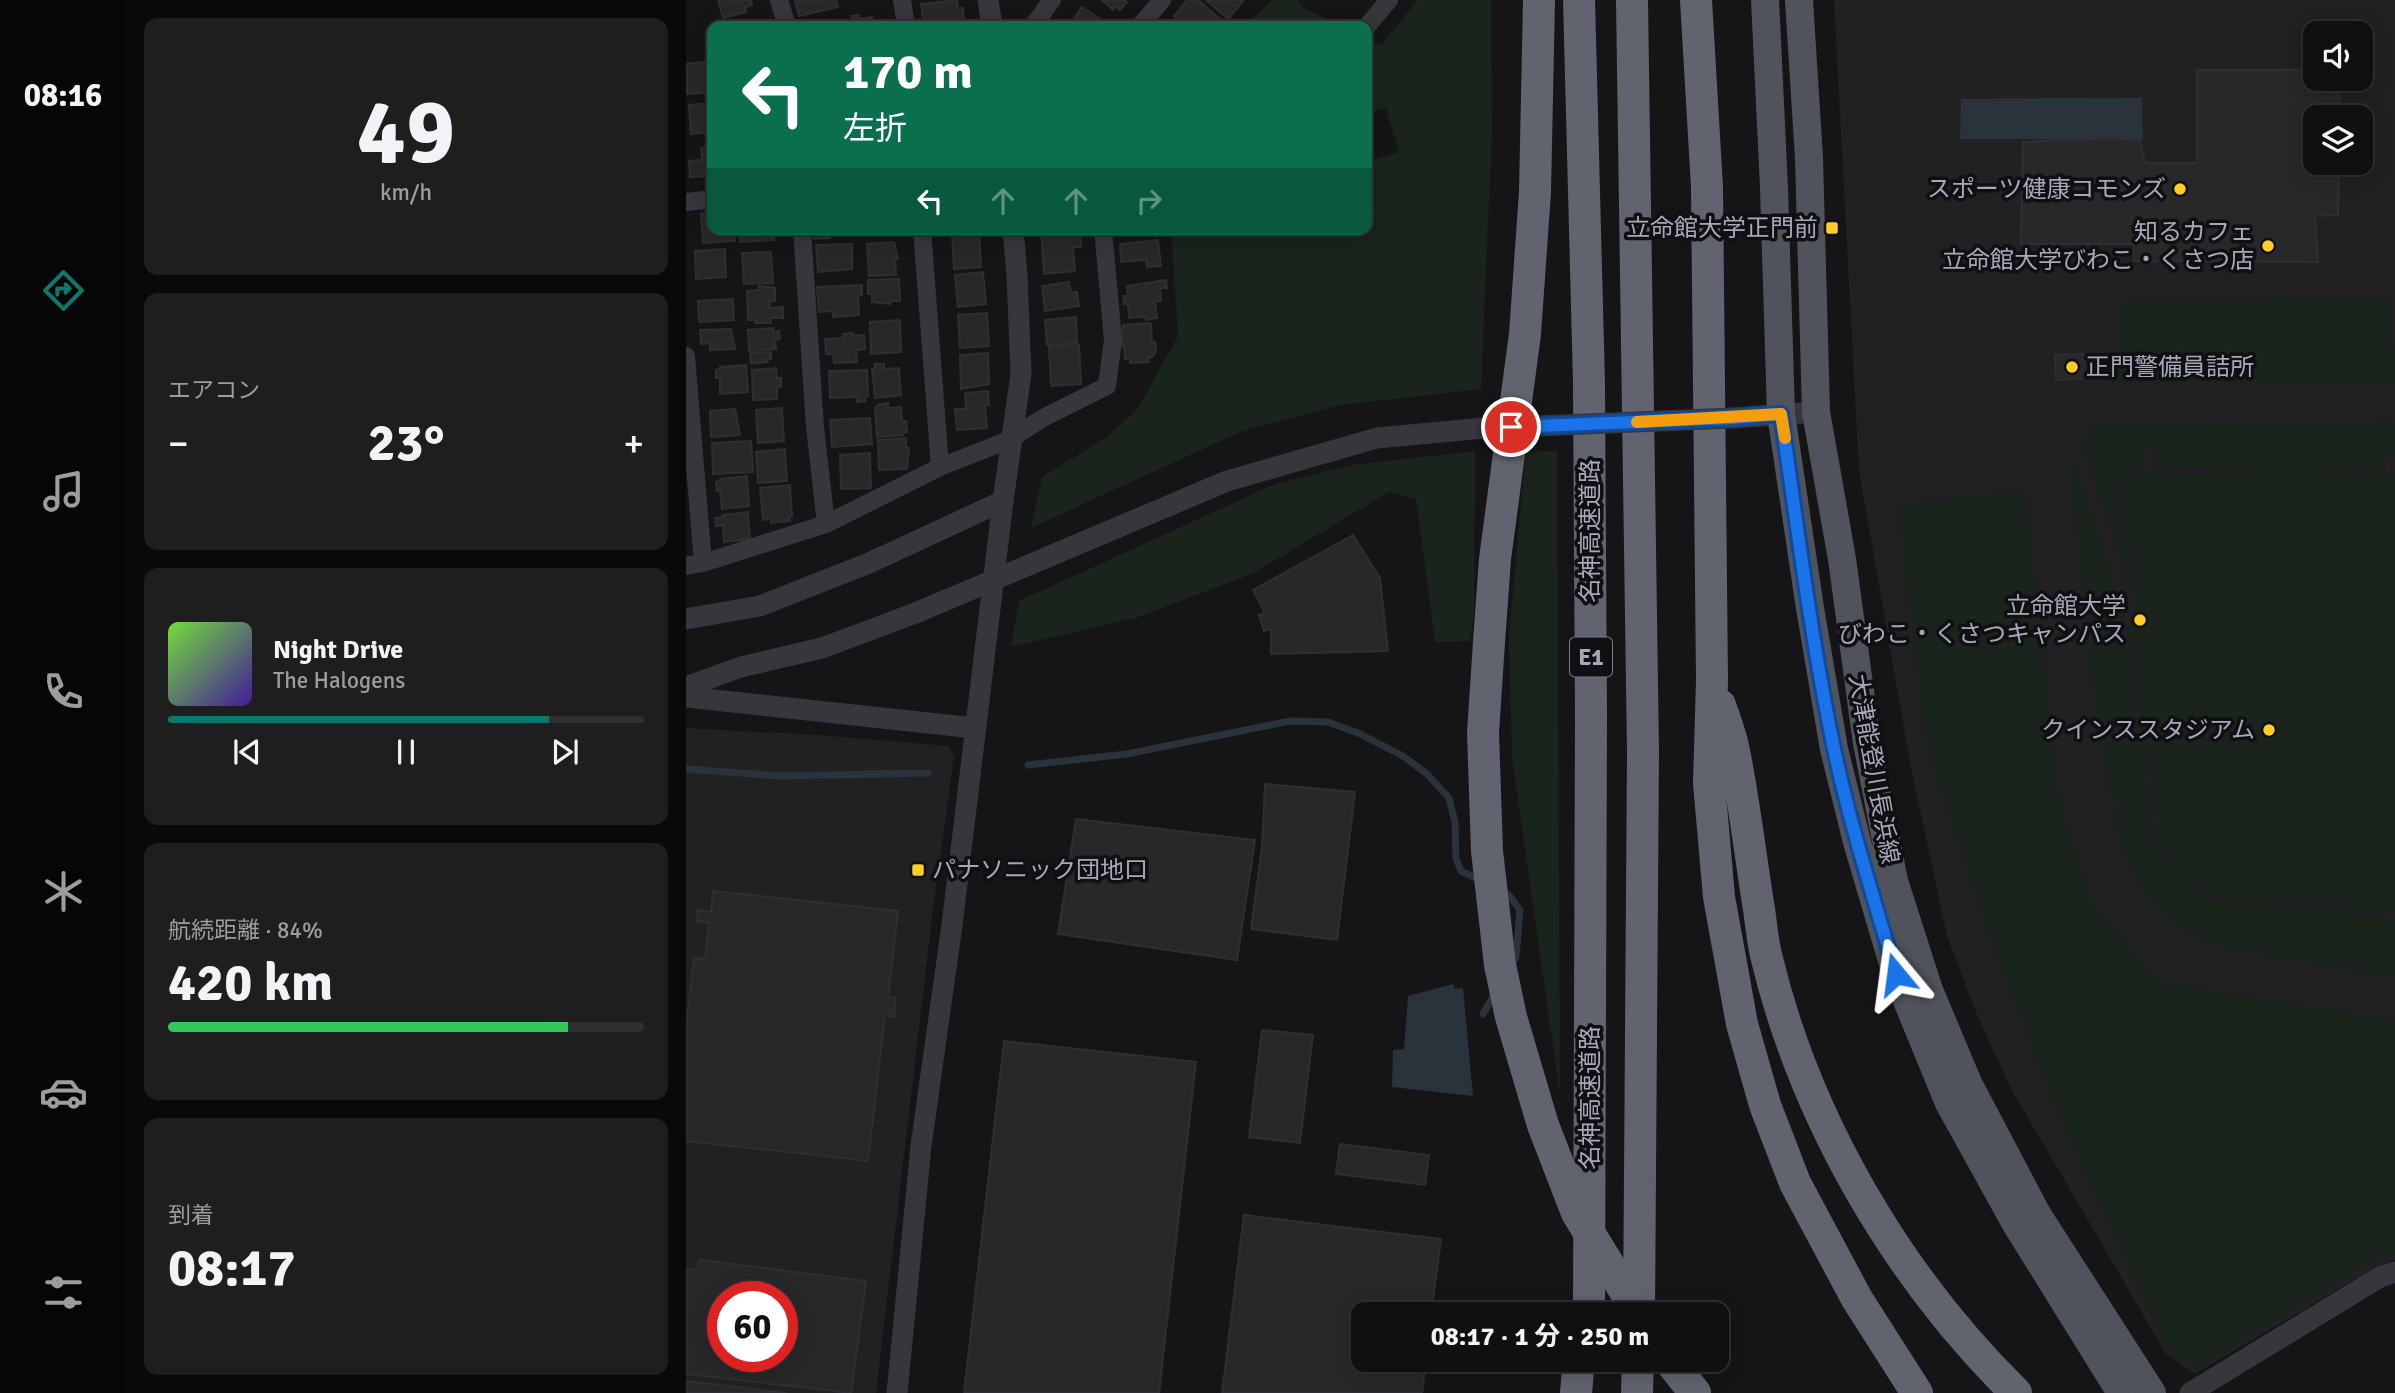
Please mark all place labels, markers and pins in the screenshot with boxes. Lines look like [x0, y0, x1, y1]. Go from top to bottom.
place label: スポーツ健康コモンズ [1927, 174, 2166, 204]
marker: スポーツ健康コモンズ [2172, 181, 2188, 197]
place label: 立命館大学正門前 [1626, 213, 1818, 243]
place label: 知るカフェ 立命館大学びわこ・くさつ店 [1942, 217, 2254, 275]
marker: 立命館大学正門前 [1824, 220, 1840, 236]
marker: 知るカフェ 立命館大学びわこ・くさつ店 [2260, 238, 2276, 254]
place label: 正門警備員詰所 [2086, 352, 2254, 382]
marker: 正門警備員詰所 [2064, 359, 2080, 375]
pin [1481, 397, 1541, 457]
place label: 立命館大学 びわこ・くさつキャンパス [1838, 591, 2126, 649]
marker: 立命館大学 びわこ・くさつキャンパス [2132, 612, 2148, 628]
place label: クインススタジアム [2041, 715, 2255, 745]
marker: クインススタジアム [2261, 722, 2277, 738]
place label: パナソニック団地口 [932, 855, 1148, 885]
marker: パナソニック団地口 [910, 862, 926, 878]

